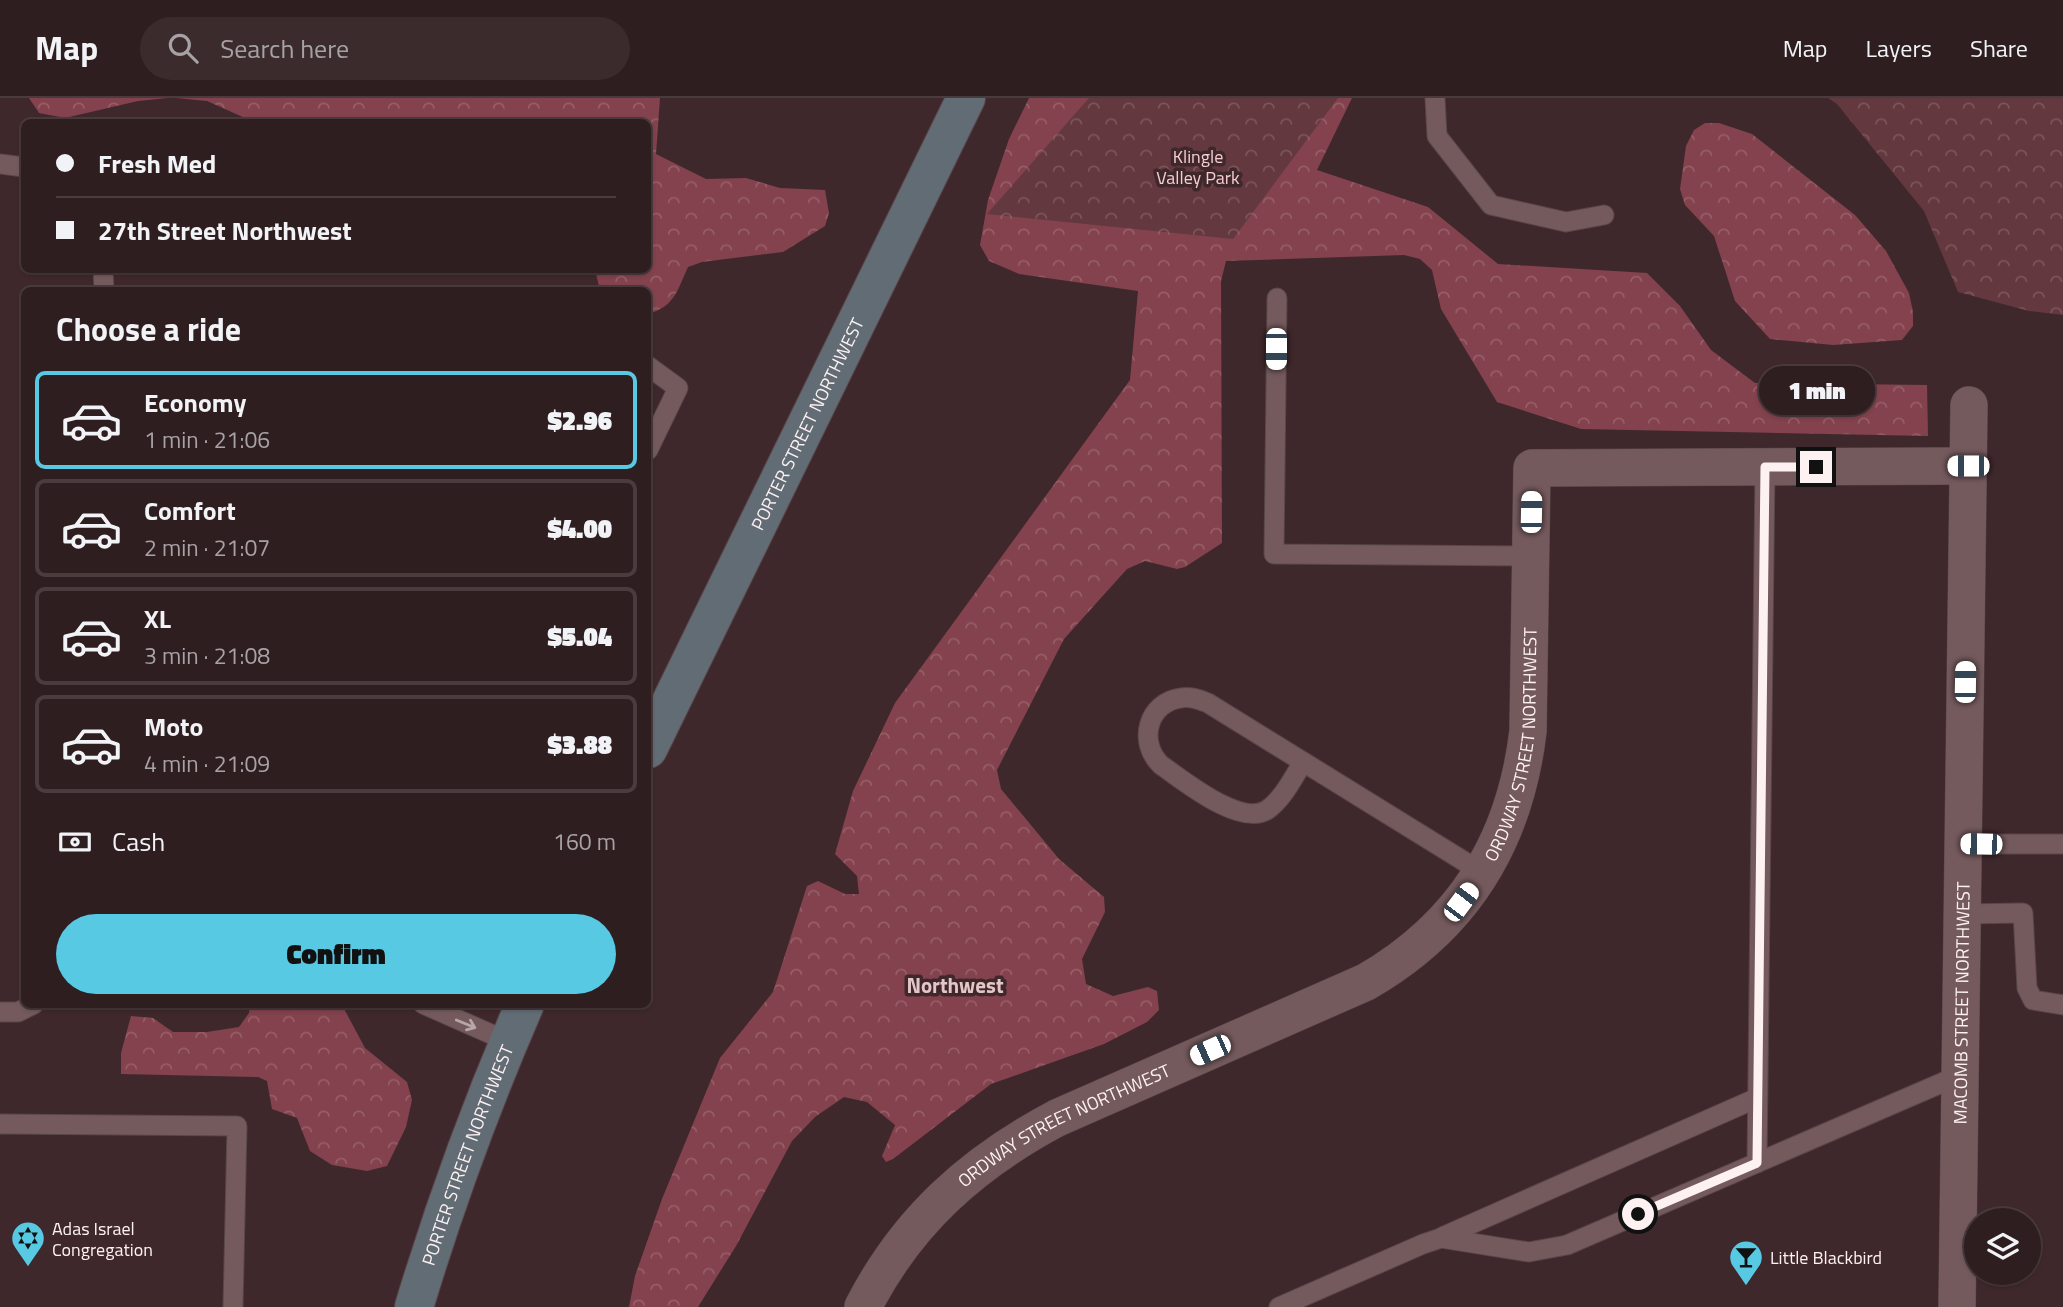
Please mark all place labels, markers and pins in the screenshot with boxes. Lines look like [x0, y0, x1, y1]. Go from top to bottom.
place label: Adas Israel Congregation [52, 1215, 153, 1263]
synagogue icon: Adas Israel Congregation [9, 1219, 47, 1268]
bar icon: Little Blackbird [1727, 1238, 1765, 1287]
place label: Little Blackbird [1770, 1244, 1882, 1271]

